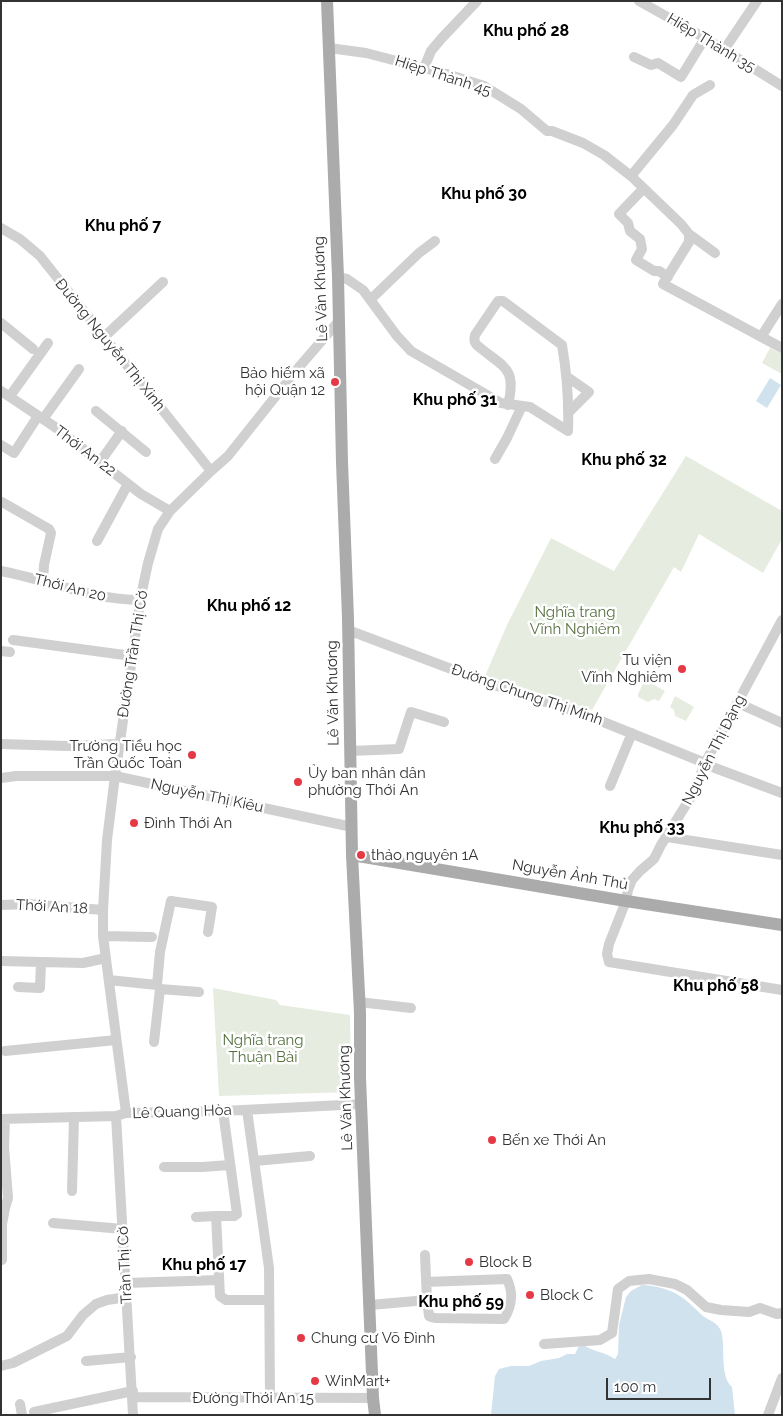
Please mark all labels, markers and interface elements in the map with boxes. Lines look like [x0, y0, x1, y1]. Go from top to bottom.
street label: Hiệp Thành 35 [664, 10, 758, 76]
district label: Khu phố 28 [483, 21, 569, 41]
street label: Hiệp Thành 45 [393, 52, 493, 100]
district label: Khu phố 30 [441, 184, 527, 204]
district label: Khu phố 7 [85, 216, 161, 236]
street label: Lê Văn Khương [310, 236, 332, 342]
street label: Đường Nguyễn Thị Xinh [51, 275, 169, 415]
place label: Bảo hiểm xã hội Quận 12 [240, 364, 325, 399]
marker: Bảo hiểm xã hội Quận 12 [329, 376, 341, 388]
district label: Khu phố 31 [413, 390, 497, 410]
street label: Thới An 22 [51, 422, 119, 480]
district label: Khu phố 32 [581, 450, 667, 470]
street label: Thới An 20 [32, 570, 108, 606]
street label: Đường Trần Thị Cờ [114, 589, 152, 719]
district label: Khu phố 12 [207, 596, 291, 616]
park label: Nghĩa trang Vĩnh Nghiêm [530, 603, 620, 638]
street label: Lê Văn Khương [323, 640, 343, 746]
place label: Tu viện Vĩnh Nghiêm [581, 651, 672, 686]
street label: Đường Chung Thị Minh [449, 661, 605, 729]
marker: Tu viện Vĩnh Nghiêm [676, 663, 688, 675]
street label: Nguyễn Thị Đặng [678, 692, 750, 808]
place label: Trường Tiểu học Trần Quốc Toản [69, 737, 182, 772]
marker: Trường Tiểu học Trần Quốc Toản [186, 749, 198, 761]
place label: Ủy ban nhân dân phường Thới An [308, 764, 426, 799]
street label: Nguyễn Thị Kiêu [149, 775, 265, 817]
marker: Ủy ban nhân dân phường Thới An [292, 776, 304, 788]
place label: Đình Thới An [144, 814, 232, 832]
marker: Đình Thới An [128, 817, 140, 829]
district label: Khu phố 33 [599, 818, 685, 838]
place label: thảo nguyên 1A [371, 846, 478, 864]
marker: thảo nguyên 1A [355, 849, 367, 861]
street label: Nguyễn Ảnh Thủ [511, 856, 629, 894]
street label: Thới An 18 [16, 896, 88, 918]
district label: Khu phố 58 [673, 976, 759, 996]
park label: Nghĩa trang Thuận Bài [222, 1031, 304, 1066]
street label: Lê Văn Khương [335, 1045, 357, 1151]
street label: Lê Quang Hòa [132, 1101, 232, 1123]
place label: Bến xe Thới An [502, 1131, 606, 1149]
marker: Bến xe Thới An [486, 1134, 498, 1146]
street label: Trần Thị Cờ [114, 1226, 136, 1304]
place label: Block B [479, 1253, 532, 1271]
district label: Khu phố 17 [162, 1255, 246, 1275]
marker: Block B [463, 1256, 475, 1268]
place label: Block C [540, 1286, 593, 1304]
marker: Block C [524, 1289, 536, 1301]
district label: Khu phố 59 [418, 1292, 504, 1312]
place label: Chung cư Võ Đình [311, 1329, 435, 1347]
marker: Chung cư Võ Đình [295, 1332, 307, 1344]
scale bar [608, 1368, 713, 1400]
place label: WinMart+ [325, 1372, 390, 1390]
marker: WinMart+ [309, 1375, 321, 1387]
text: 100 m [614, 1378, 656, 1396]
street label: Đường Thới An 15 [192, 1389, 314, 1407]

